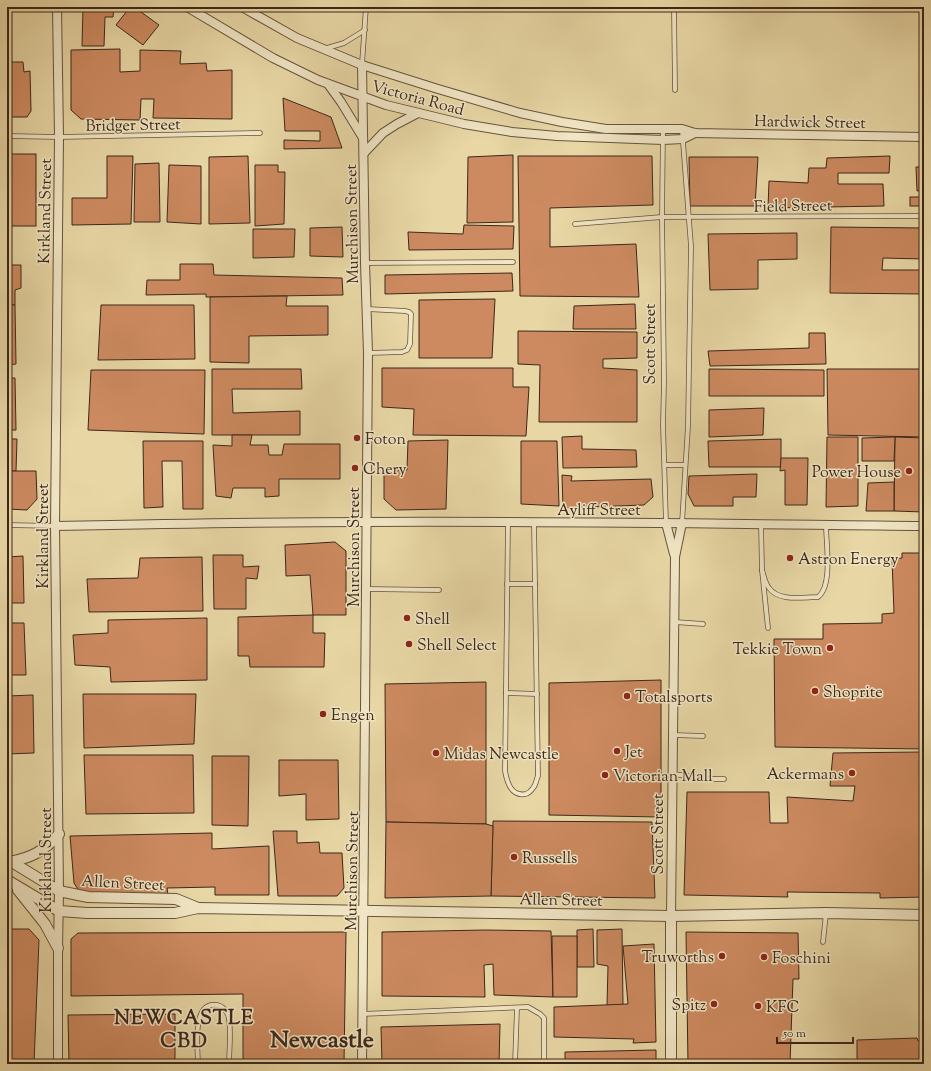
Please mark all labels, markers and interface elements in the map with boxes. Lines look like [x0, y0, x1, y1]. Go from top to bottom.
street label: Victoria Road [368, 76, 466, 123]
street label: Hardwick Street [754, 111, 867, 136]
street label: Bridger Street [85, 114, 181, 139]
street label: Kirkland Street [34, 158, 59, 264]
street label: Murchison Street [341, 163, 366, 284]
street label: Field Street [754, 195, 833, 220]
street label: Scott Street [640, 303, 663, 385]
place label: Foton [365, 429, 407, 452]
marker: Foton [352, 433, 362, 443]
place label: Chery [363, 459, 407, 482]
place label: Power House [812, 462, 901, 485]
marker: Chery [350, 463, 360, 473]
marker: Power House [904, 466, 914, 476]
street label: Kirkland Street [33, 483, 56, 589]
street label: Murchison Street [344, 486, 367, 607]
street label: Ayliff Street [557, 500, 641, 523]
place label: Astron Energy [798, 549, 899, 572]
marker: Astron Energy [785, 553, 795, 563]
place label: Shell [415, 609, 451, 632]
marker: Shell [402, 613, 412, 623]
place label: Shell Select [417, 635, 497, 658]
marker: Shell Select [404, 639, 414, 649]
place label: Tekkie Town [732, 639, 823, 662]
marker: Tekkie Town [825, 643, 835, 653]
place label: Shoprite [823, 682, 883, 705]
marker: Shoprite [810, 686, 820, 696]
place label: Totalsports [635, 687, 713, 710]
marker: Totalsports [622, 691, 632, 701]
place label: Engen [331, 705, 375, 728]
marker: Engen [318, 709, 328, 719]
place label: Jet [624, 742, 643, 765]
place label: Midas Newcastle [444, 744, 559, 767]
marker: Jet [612, 746, 622, 756]
marker: Midas Newcastle [431, 748, 441, 758]
place label: Ackermans [766, 764, 844, 787]
place label: Victorian Mall [613, 766, 713, 789]
marker: Ackermans [847, 768, 857, 778]
marker: Victorian Mall [600, 770, 610, 780]
street label: Scott Street [648, 793, 671, 875]
street label: Kirkland Street [36, 807, 59, 913]
street label: Murchison Street [341, 810, 366, 931]
place label: Russells [522, 848, 577, 871]
marker: Russells [509, 852, 519, 862]
street label: Allen Street [81, 871, 166, 898]
street label: Allen Street [519, 889, 603, 914]
place label: Truworths [642, 947, 714, 970]
place label: Foschini [772, 948, 831, 971]
marker: Truworths [717, 951, 727, 961]
marker: Foschini [759, 952, 769, 962]
place label: Spitz [672, 995, 706, 1018]
place label: KFC [766, 997, 799, 1020]
marker: Spitz [709, 999, 719, 1009]
marker: KFC [753, 1001, 763, 1011]
district label: NEWCASTLE CBD [114, 1005, 254, 1057]
scale bar [777, 1019, 853, 1045]
district label: Newcastle [270, 1024, 374, 1058]
text: 50 m [782, 1025, 806, 1043]

